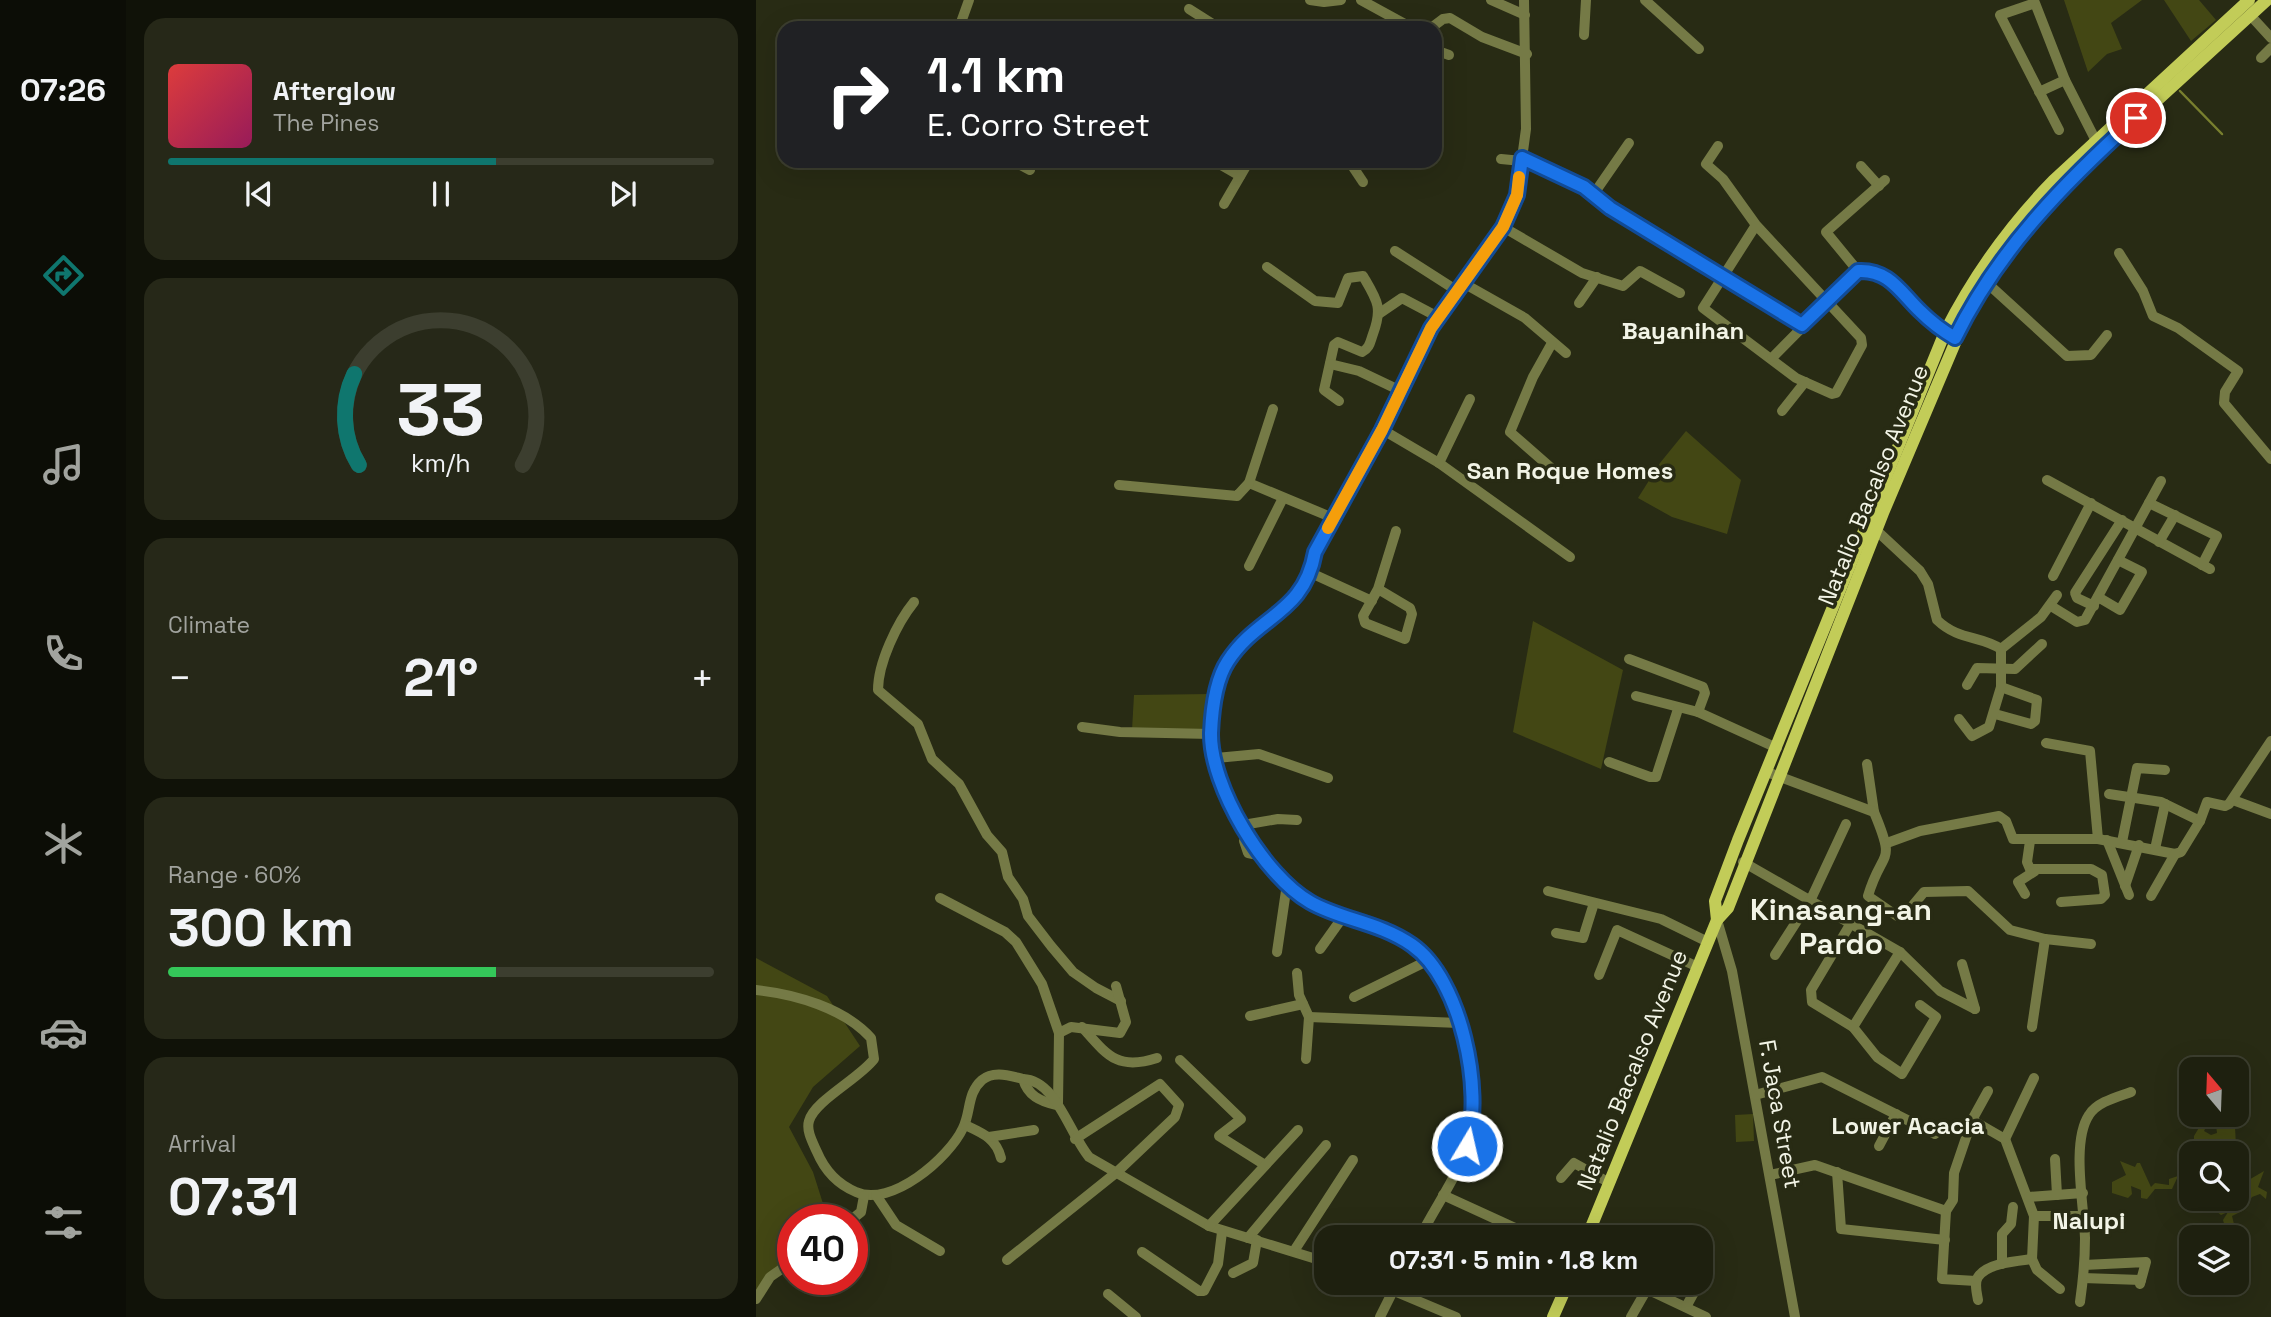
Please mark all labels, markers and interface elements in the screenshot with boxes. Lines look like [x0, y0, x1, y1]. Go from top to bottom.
text: 1.1 km [927, 44, 1065, 106]
icon: right [812, 49, 903, 140]
text: 07:26 [20, 70, 106, 110]
text: Afterglow [273, 74, 396, 108]
pin [2106, 88, 2166, 148]
icon: arrive [2117, 99, 2155, 137]
text: E. Corro Street [927, 105, 1150, 145]
text: The Pines [273, 108, 379, 138]
icon: previous [240, 175, 278, 213]
icon: pause [422, 175, 460, 213]
icon: next [604, 175, 642, 213]
icon: directions [39, 251, 88, 300]
district label: Bayanihan [1622, 315, 1744, 346]
street label: Natalio Bacalso Avenue [1811, 360, 1935, 610]
text: 33 [397, 363, 485, 456]
icon: music [39, 440, 88, 489]
text: km/h [411, 446, 471, 478]
district label: San Roque Homes [1467, 455, 1673, 486]
text: Climate [168, 610, 250, 640]
icon: phone [39, 629, 88, 678]
text: 21° [404, 645, 478, 711]
text: − [168, 654, 192, 702]
text: + [690, 654, 714, 702]
icon: climate [39, 819, 88, 868]
text: Range · 60% [168, 860, 301, 890]
district label: Kinasang-an Pardo [1750, 890, 1932, 963]
text: 300 km [168, 895, 354, 961]
street label: Natalio Bacalso Avenue [1570, 945, 1694, 1195]
icon: car [39, 1008, 88, 1057]
street label: F. Jaca Street [1752, 1037, 1808, 1191]
north arrow [2179, 1057, 2249, 1127]
map controls [2179, 1057, 2249, 1295]
position arrow [1430, 1109, 1504, 1183]
district label: Lower Acacia [1832, 1110, 1985, 1141]
text: Arrival [168, 1129, 236, 1159]
button: search [2179, 1141, 2249, 1211]
text: 07:31 [168, 1164, 299, 1230]
icon: filters [39, 1198, 88, 1247]
speed limit sign: 40 [777, 1204, 868, 1295]
district label: Nalupi [2053, 1205, 2125, 1236]
button: layers [2179, 1225, 2249, 1295]
text: 07:31 · 5 min · 1.8 km [1389, 1243, 1638, 1277]

